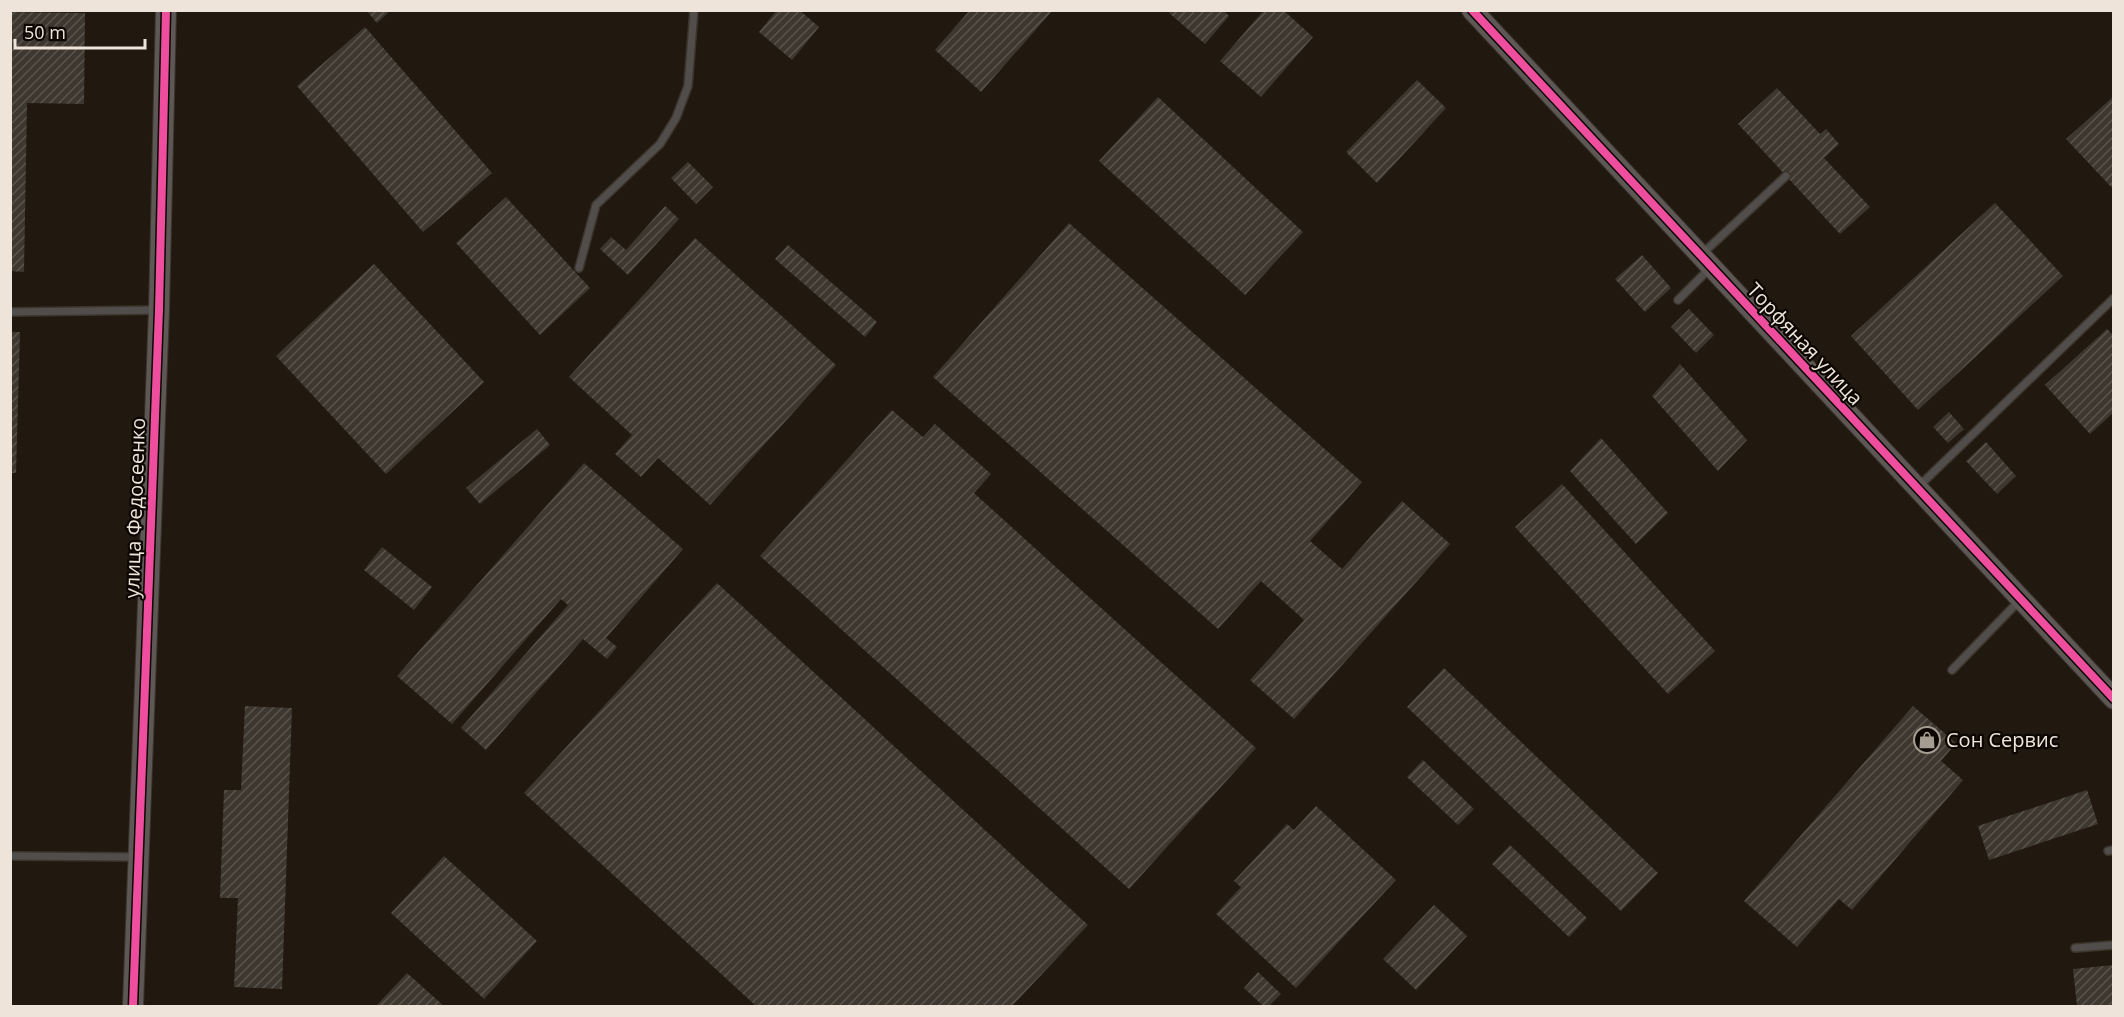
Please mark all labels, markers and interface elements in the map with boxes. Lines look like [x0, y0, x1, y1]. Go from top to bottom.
scale bar [15, 12, 146, 50]
text: 50 m [24, 20, 66, 44]
street label: Торфяная улица [1741, 276, 1869, 411]
street label: улица Федосеенко [118, 417, 151, 599]
shop icon: Сон Сервис [1912, 725, 1942, 755]
place label: Сон Сервис [1946, 726, 2058, 753]

